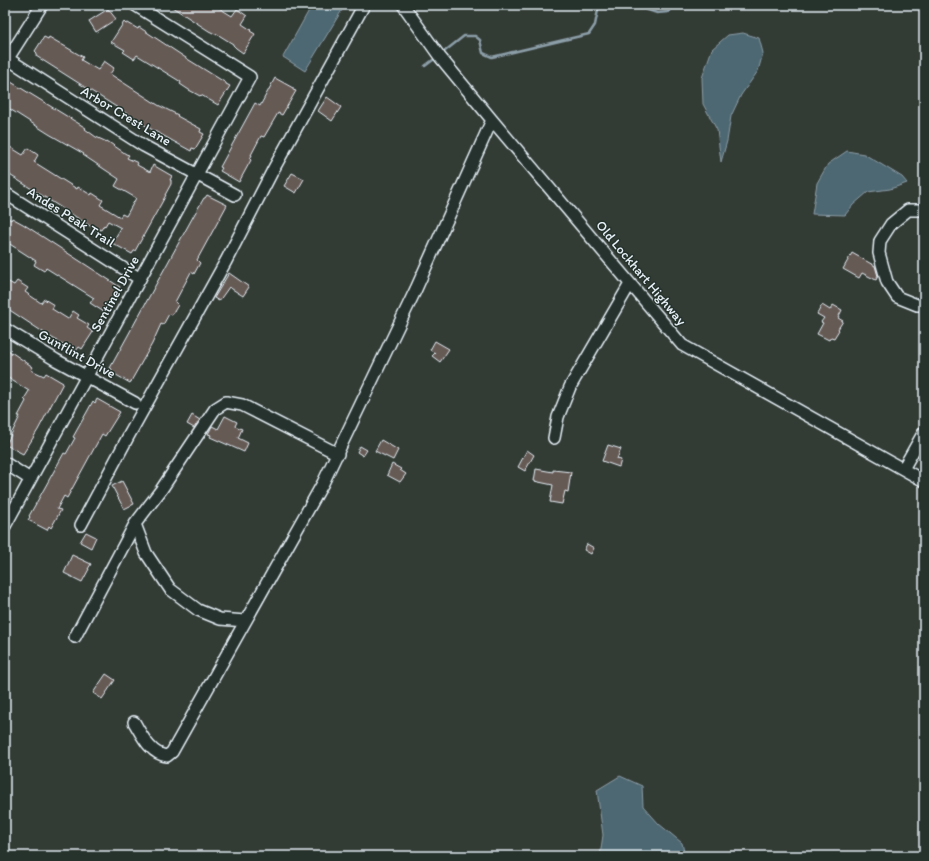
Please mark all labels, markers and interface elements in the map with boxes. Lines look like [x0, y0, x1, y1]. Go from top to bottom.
street label: Arbor Crest Lane [78, 82, 175, 150]
street label: Andes Peak Trail [24, 183, 118, 251]
street label: Old Lockhart Highway [592, 217, 690, 329]
street label: Sentinel Drive [87, 253, 143, 335]
street label: Gunflint Drive [35, 326, 119, 382]

